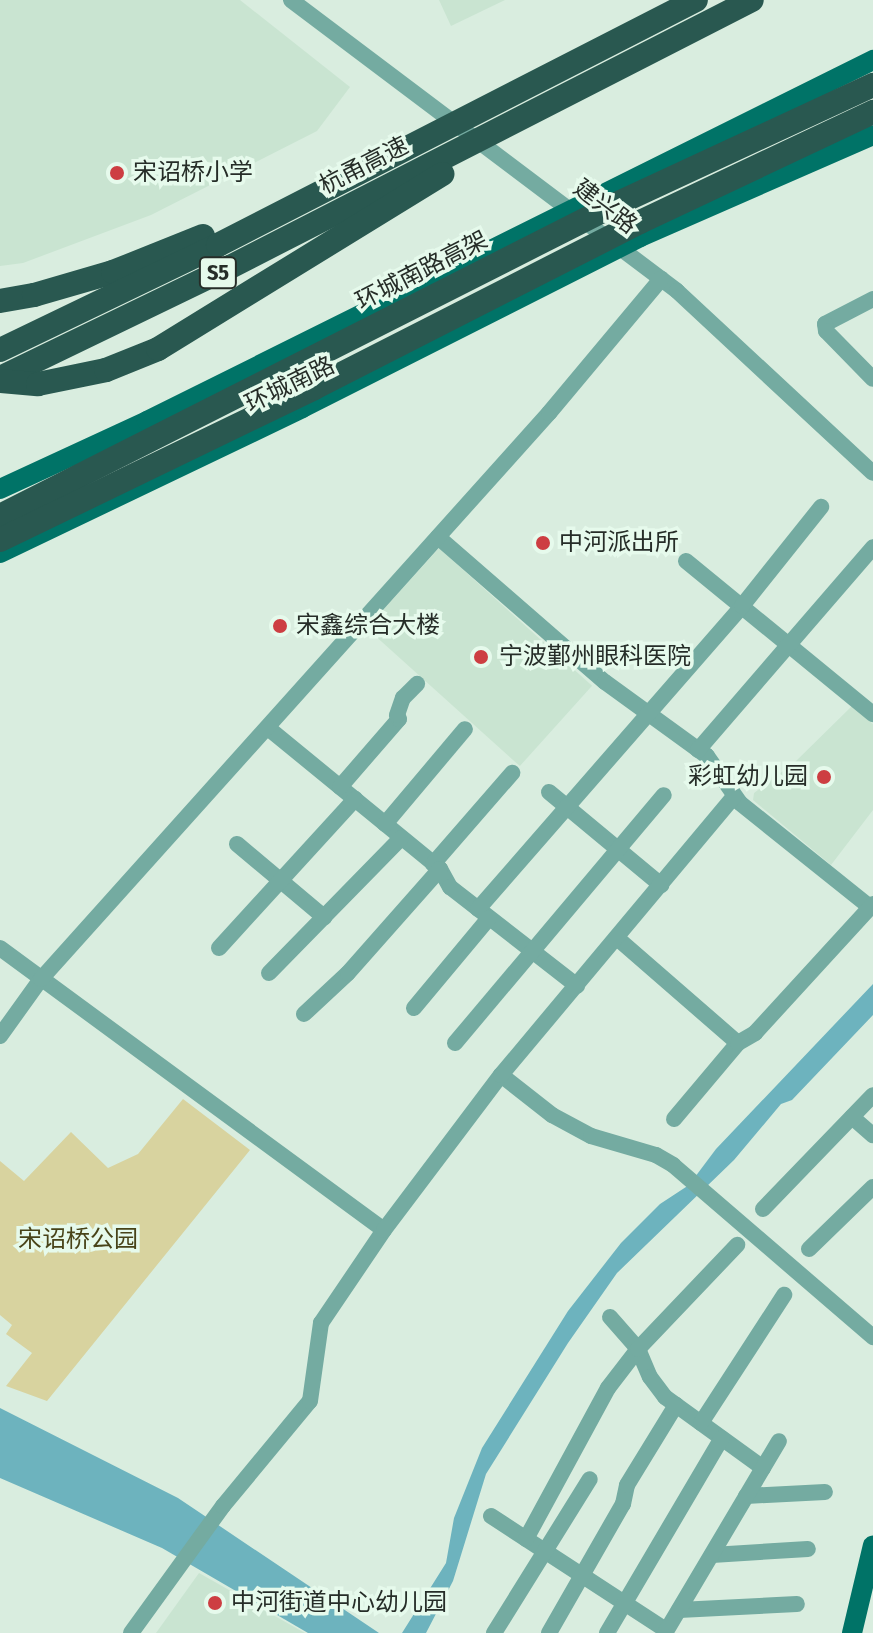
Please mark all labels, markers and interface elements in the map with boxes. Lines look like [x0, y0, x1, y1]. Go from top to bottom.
street label: 杭甬高速 [315, 131, 413, 201]
place label: 宋诏桥小学 [133, 159, 253, 187]
marker: 宋诏桥小学 [108, 164, 126, 182]
street label: 建兴路 [568, 174, 642, 240]
street label: 环城南路高架 [351, 225, 493, 317]
road number: S5 [198, 255, 238, 291]
street label: 环城南路 [241, 351, 339, 419]
place label: 中河派出所 [559, 529, 679, 557]
marker: 中河派出所 [534, 534, 552, 552]
place label: 宋鑫综合大楼 [296, 612, 440, 640]
marker: 宋鑫综合大楼 [271, 617, 289, 635]
place label: 宁波鄞州眼科医院 [499, 643, 691, 671]
marker: 宁波鄞州眼科医院 [470, 646, 492, 668]
place label: 彩虹幼儿园 [688, 763, 808, 791]
marker: 彩虹幼儿园 [815, 768, 833, 786]
park label: 宋诏桥公园 [18, 1226, 138, 1254]
place label: 中河街道中心幼儿园 [231, 1589, 447, 1617]
marker: 中河街道中心幼儿园 [206, 1594, 224, 1612]

